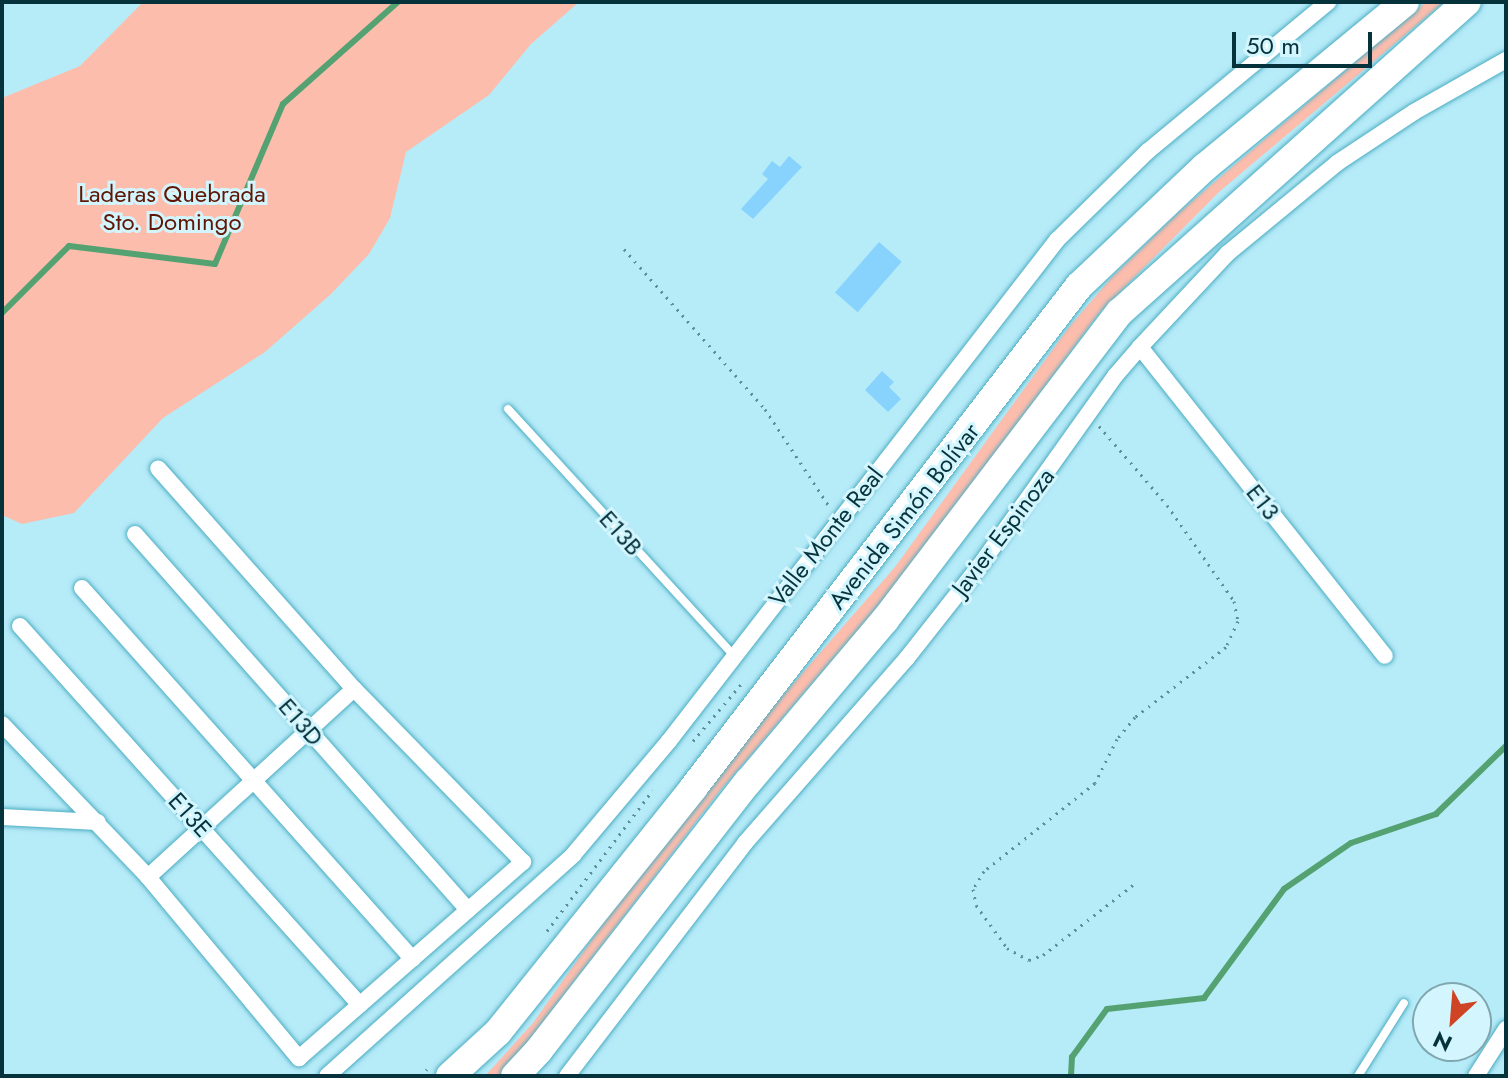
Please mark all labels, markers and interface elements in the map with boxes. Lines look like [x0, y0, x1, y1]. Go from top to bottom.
scale bar [1236, 16, 1376, 66]
text: 50 m [1246, 28, 1300, 63]
park label: Laderas Quebrada Sto. Domingo [78, 180, 266, 236]
street label: Avenida Simón Bolívar [822, 417, 986, 615]
street label: Valle Monte Real [763, 462, 889, 612]
street label: Javier Espinoza [946, 462, 1060, 602]
street label: E13 [1240, 479, 1286, 525]
street label: E13B [593, 505, 649, 561]
street label: E13D [273, 692, 329, 752]
street label: E13E [162, 787, 218, 843]
north arrow [1412, 982, 1492, 1062]
text: N [1427, 1024, 1457, 1060]

